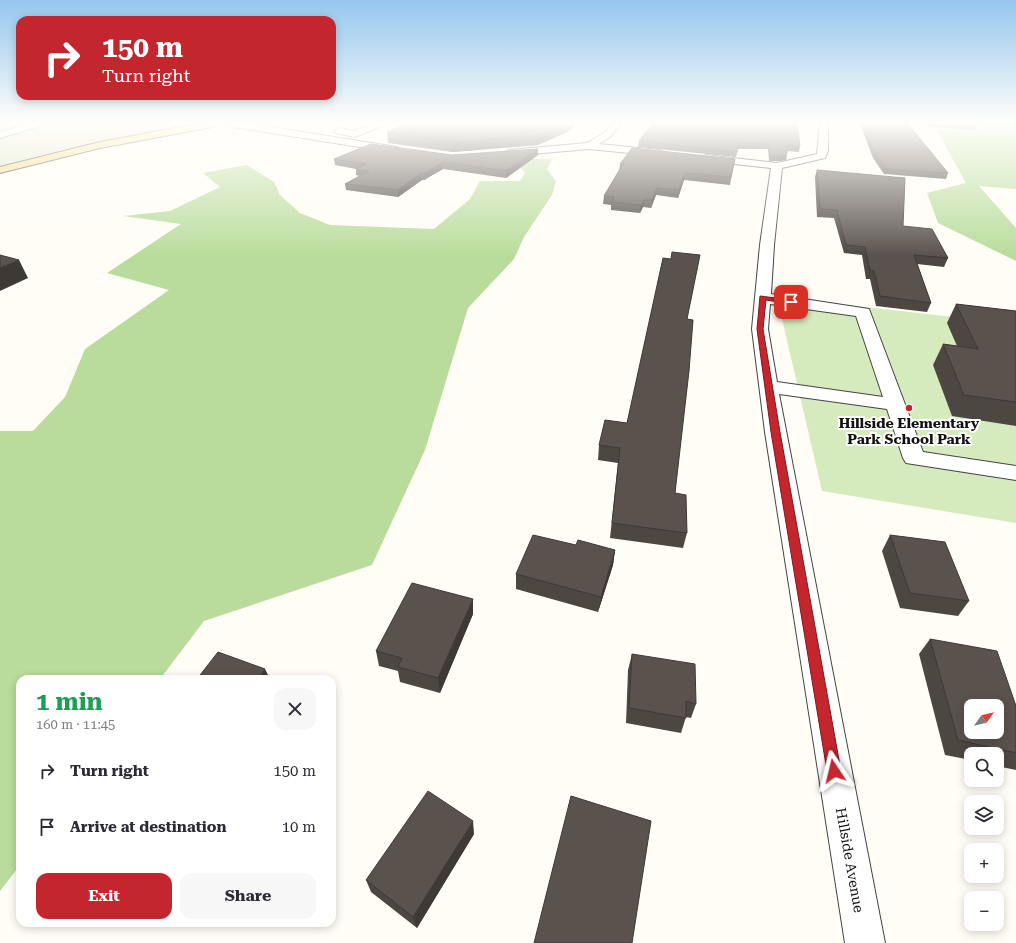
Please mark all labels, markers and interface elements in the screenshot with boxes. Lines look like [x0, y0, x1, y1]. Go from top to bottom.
text: 150 m [102, 31, 183, 64]
icon: right [36, 32, 88, 84]
text: Turn right [102, 65, 190, 86]
pin [774, 285, 808, 319]
icon: arrive [780, 291, 802, 313]
marker: Hillside Elementary Park School Park [904, 403, 914, 413]
place label: Hillside Elementary Park School Park [839, 415, 980, 447]
text: 1 min [36, 688, 103, 716]
button: close [274, 688, 316, 730]
north arrow [964, 699, 1004, 739]
map controls [964, 699, 1004, 931]
text: 160 m · 11:45 [36, 717, 115, 732]
button: search [964, 747, 1004, 787]
position arrow [813, 750, 855, 792]
icon: right [36, 760, 58, 782]
text: Turn right [70, 762, 149, 780]
text: 150 m [273, 762, 316, 780]
button: layers [964, 795, 1004, 835]
street label: Hillside Avenue [833, 806, 867, 914]
icon: arrive [36, 816, 58, 838]
text: Arrive at destination [70, 818, 226, 836]
text: 10 m [282, 818, 316, 836]
button: + [964, 843, 1004, 883]
button: Exit [36, 873, 172, 919]
button: Share [180, 873, 316, 919]
button: − [964, 891, 1004, 931]

